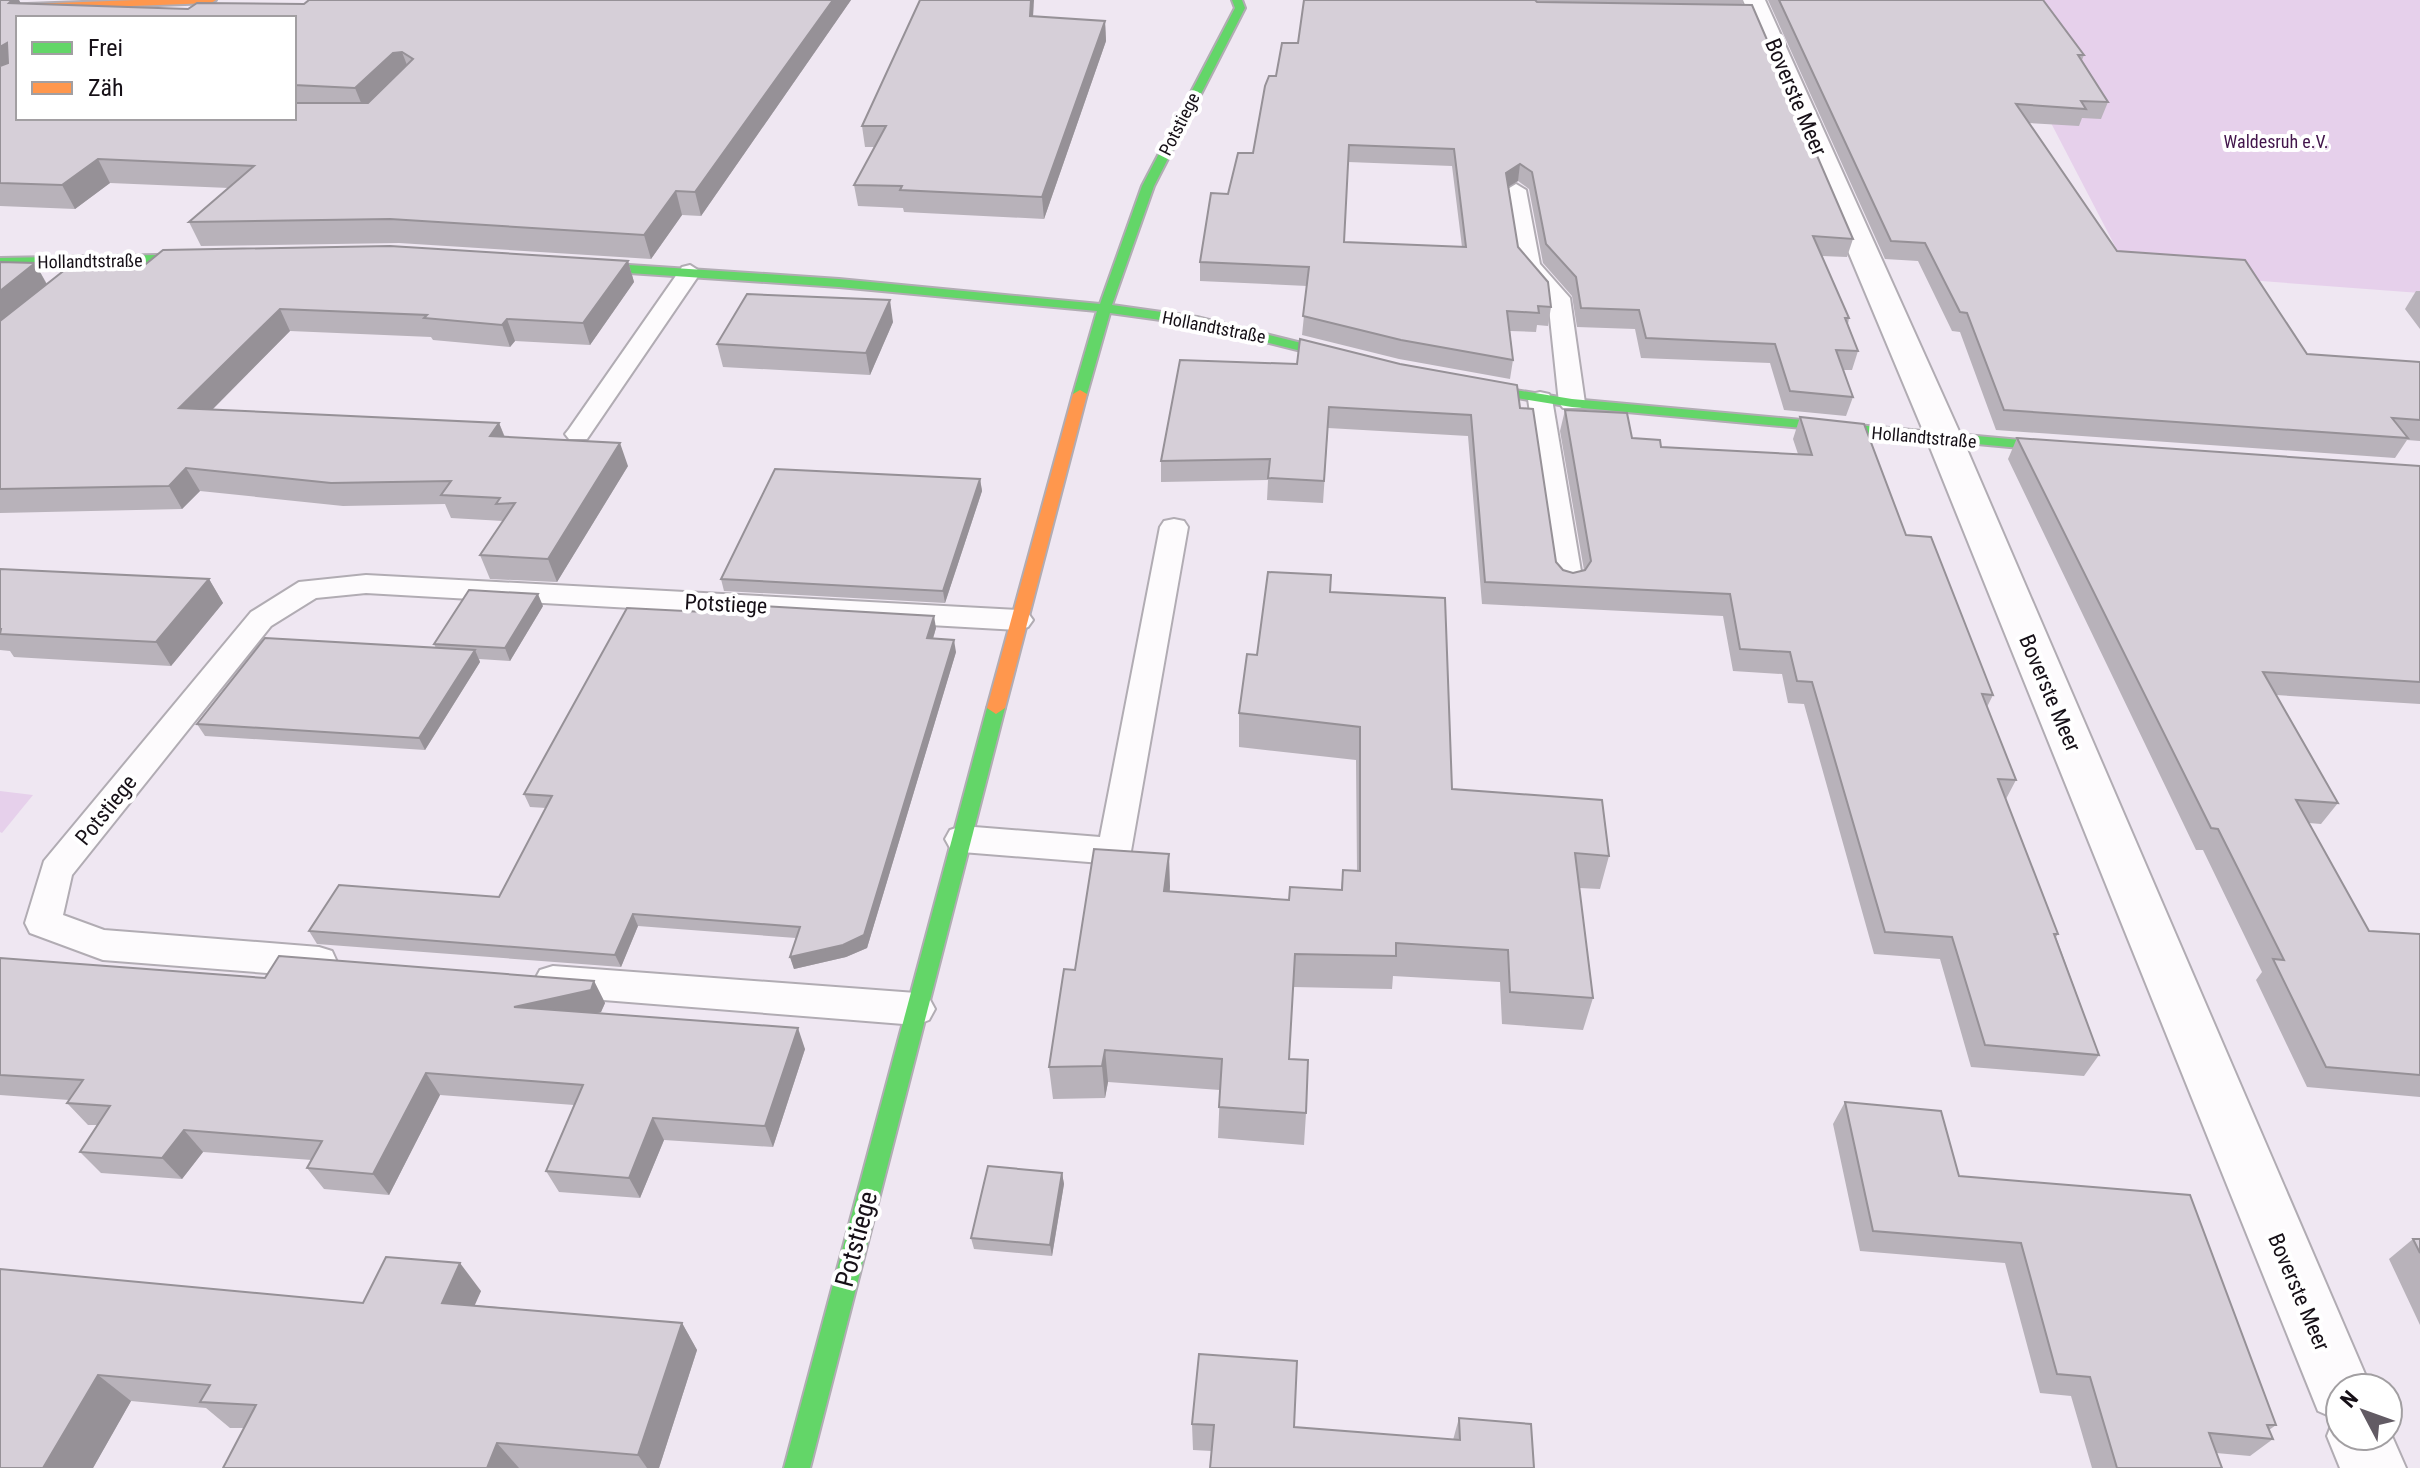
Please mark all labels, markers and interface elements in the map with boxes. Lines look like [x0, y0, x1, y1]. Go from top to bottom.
legend [16, 16, 296, 120]
text: Frei [88, 34, 123, 62]
street label: Boverste Meer [1760, 35, 1832, 160]
text: Zäh [88, 74, 124, 102]
street label: Potstiege [1154, 89, 1204, 159]
park label: Waldesruh e.V. [2224, 131, 2328, 152]
street label: Hollandtstraße [37, 250, 143, 272]
street label: Hollandtstraße [1160, 307, 1268, 347]
street label: Hollandtstraße [1871, 422, 1977, 452]
street label: Potstiege [684, 589, 768, 619]
street label: Boverste Meer [2014, 631, 2086, 756]
street label: Potstiege [70, 770, 142, 850]
street label: Potstiege [829, 1188, 883, 1290]
street label: Boverste Meer [2263, 1230, 2335, 1355]
north arrow [2324, 1372, 2404, 1452]
text: N [2335, 1386, 2363, 1412]

